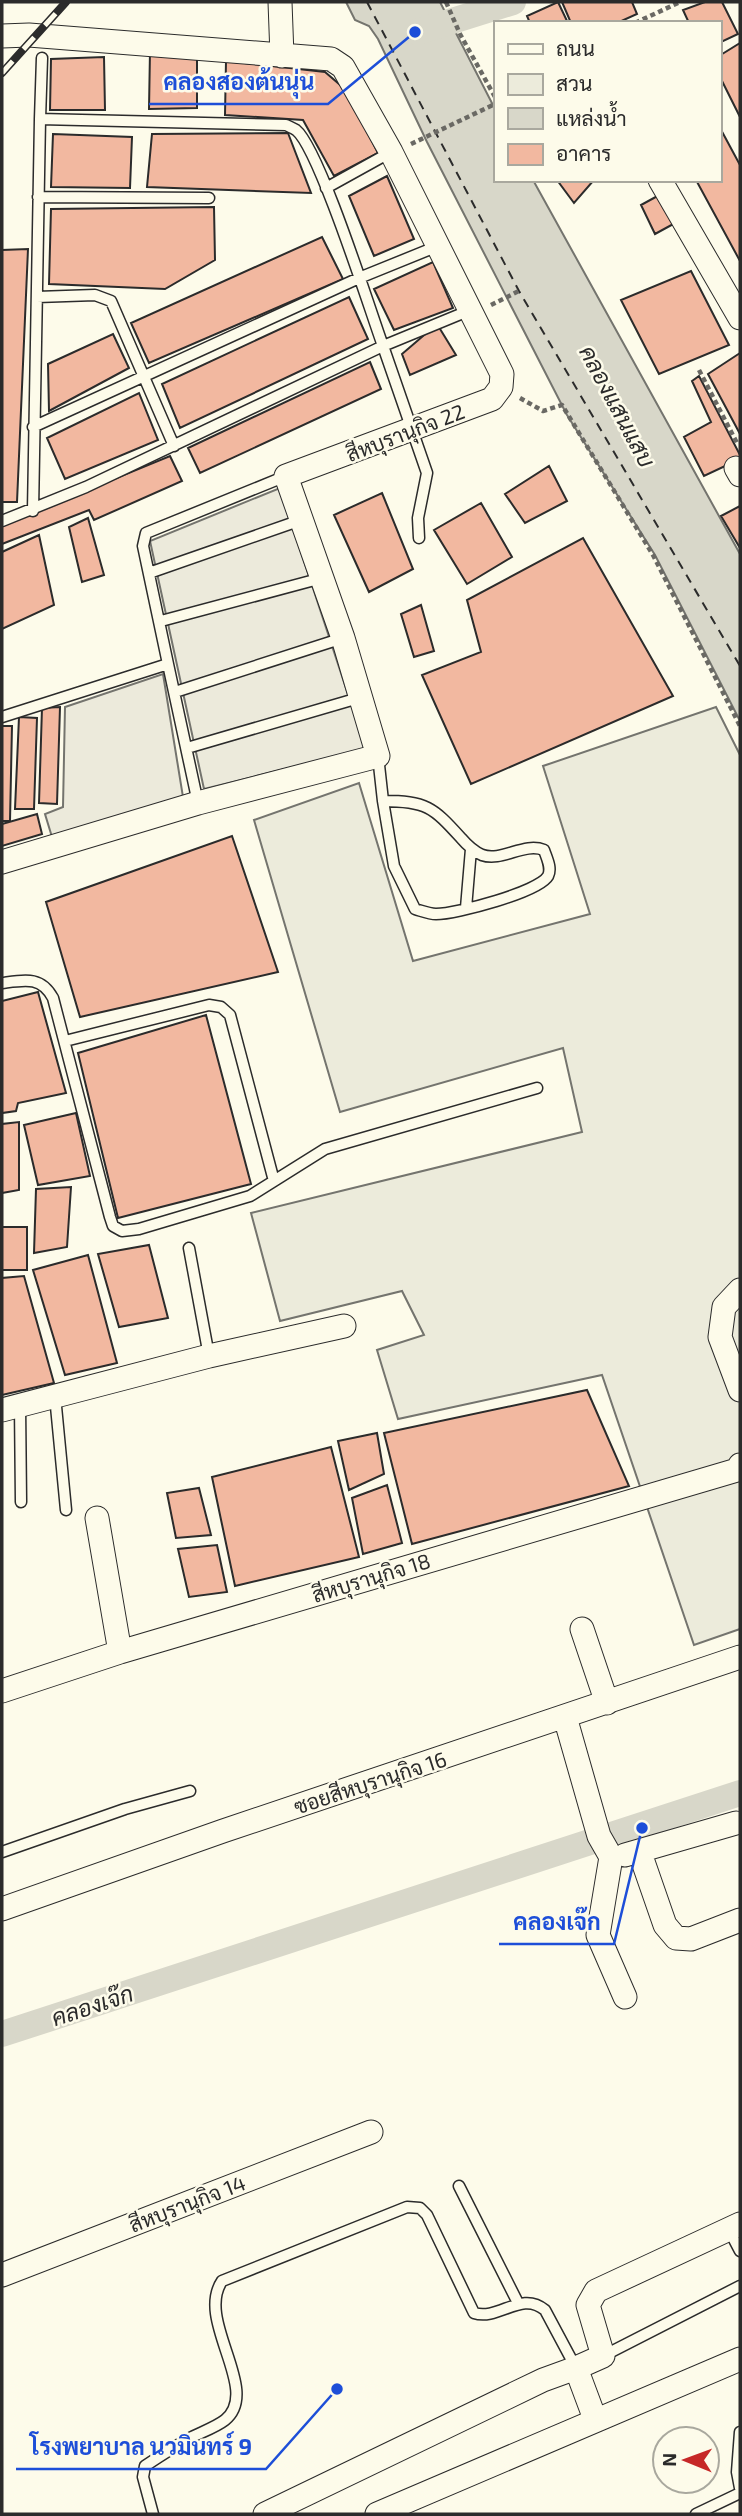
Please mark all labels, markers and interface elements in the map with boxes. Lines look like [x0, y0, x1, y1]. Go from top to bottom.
legend [494, 21, 721, 182]
text: ถนน [556, 35, 595, 60]
callout: คลองสองต้นนุ่น [149, 60, 328, 104]
text: คลองสองต้นนุ่น [163, 66, 315, 99]
text: สวน [556, 70, 592, 95]
text: แหล่งน้ำ [556, 101, 627, 130]
text: อาคาร [556, 140, 612, 165]
water label: คลองแสนแสบ [574, 340, 662, 472]
street label: สีหบุรานุกิจ 22 [342, 398, 469, 469]
street label: สีหบุรานุกิจ 18 [309, 1547, 434, 1610]
street label: ซอยสีหบุรานุกิจ 16 [291, 1746, 450, 1821]
callout: คลองเจ๊ก [499, 1900, 614, 1944]
text: คลองเจ๊ก [513, 1906, 601, 1935]
water label: คลองเจ๊ก [48, 1979, 136, 2031]
street label: สีหบุรานุกิจ 14 [125, 2169, 250, 2239]
callout: โรงพยาบาล นวมินทร์ 9 [16, 2425, 266, 2469]
north arrow [651, 2425, 721, 2495]
text: โรงพยาบาล นวมินทร์ 9 [28, 2431, 252, 2460]
text: N [657, 2453, 680, 2467]

